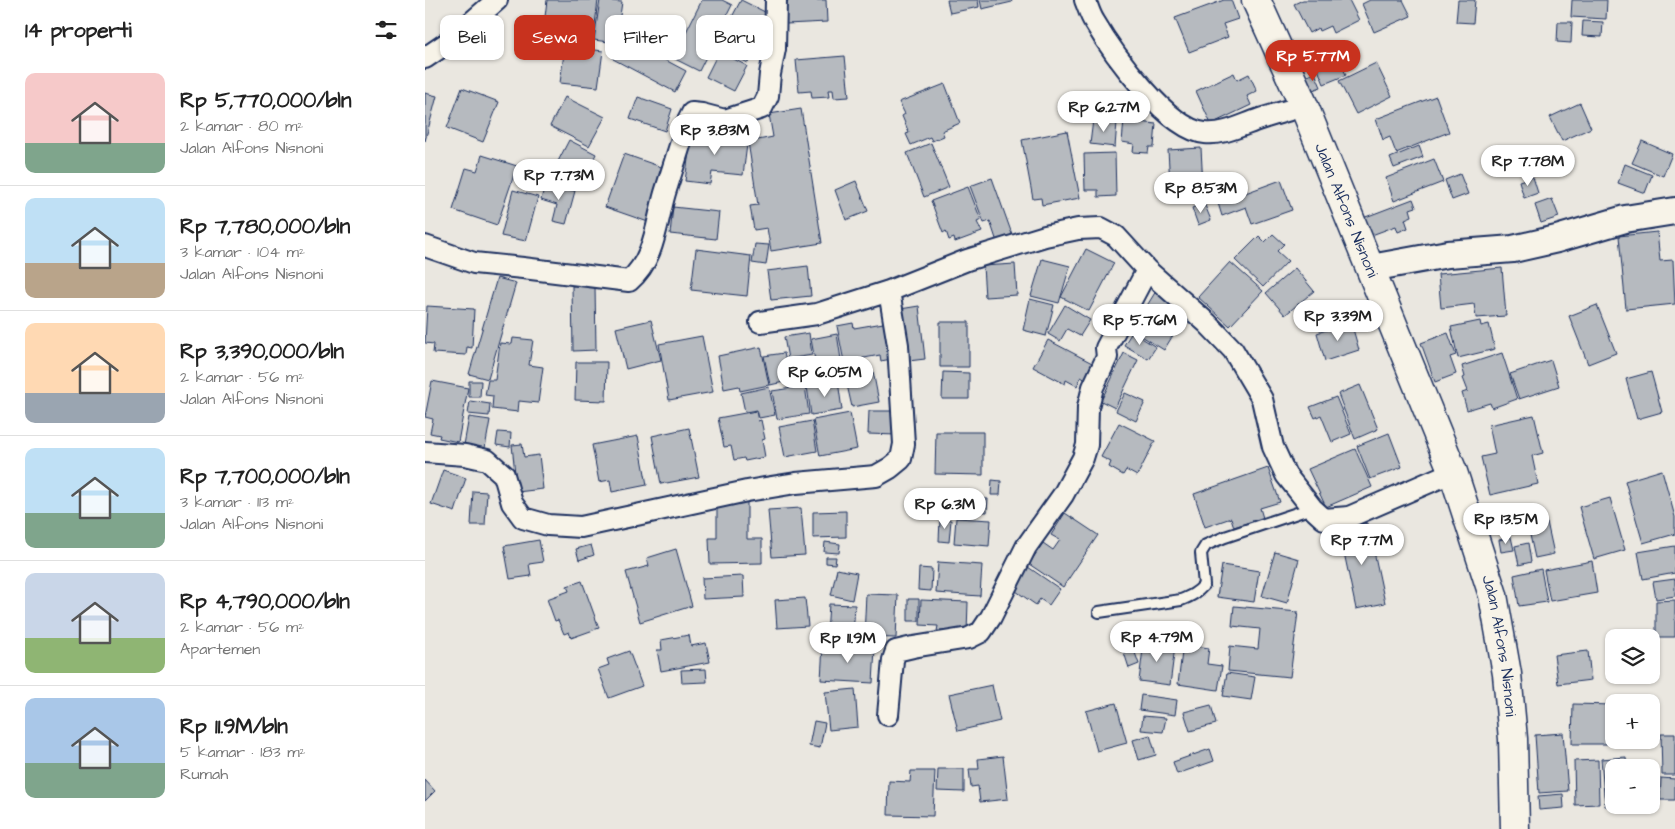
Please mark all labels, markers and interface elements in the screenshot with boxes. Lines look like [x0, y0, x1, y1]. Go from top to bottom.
chip: Beli [440, 15, 504, 60]
chip: Sewa [514, 15, 595, 60]
chip: Filter [605, 15, 686, 60]
chip: Baru [696, 15, 773, 60]
text: 14 properti [25, 16, 132, 45]
icon: filters [372, 16, 400, 44]
pin: Rp 5.77M [1261, 39, 1365, 82]
text: Rp 5.77M [1276, 45, 1350, 67]
text: Rp 5,770,000/bln [180, 86, 351, 115]
pin: Rp 6.27M [1052, 90, 1156, 133]
icon: home [65, 93, 125, 153]
text: Rp 6.27M [1068, 96, 1140, 118]
pin: Rp 3.83M [663, 114, 767, 156]
text: 2 kamar · 80 m² [180, 115, 303, 137]
text: Rp 3.83M [681, 119, 749, 141]
text: Jalan Alfons Nisnoni [180, 137, 323, 159]
street label: Jalan Alfons Nisnoni [1309, 140, 1384, 281]
pin: Rp 7.78M [1476, 144, 1580, 187]
text: Rp 7.78M [1492, 150, 1564, 172]
pin: Rp 7.73M [507, 158, 611, 201]
text: Rp 7.73M [524, 164, 594, 186]
pin: Rp 8.53M [1149, 172, 1253, 214]
text: Rp 8.53M [1165, 177, 1237, 199]
text: Rp 7,780,000/bln [180, 212, 350, 241]
icon: home [65, 218, 125, 278]
text: 3 kamar · 104 m² [180, 241, 305, 263]
text: Jalan Alfons Nisnoni [180, 263, 323, 285]
pin: Rp 3.39M [1286, 300, 1390, 342]
pin: Rp 5.76M [1088, 304, 1192, 346]
text: Rp 3.39M [1304, 305, 1372, 327]
text: Rp 5.76M [1103, 309, 1177, 331]
text: Rp 3,390,000/bln [180, 337, 344, 366]
icon: home [65, 343, 125, 403]
pin: Rp 6.05M [773, 356, 877, 398]
text: Rp 6.05M [788, 361, 862, 383]
text: 2 kamar · 56 m² [180, 366, 304, 388]
text: Jalan Alfons Nisnoni [180, 388, 323, 410]
text: Rp 7,700,000/bln [180, 462, 350, 491]
icon: home [65, 468, 125, 528]
pin: Rp 6.3M [899, 488, 991, 530]
text: 3 kamar · 113 m² [180, 491, 294, 513]
text: Rp 6.3M [915, 493, 975, 515]
pin: Rp 13.5M [1454, 502, 1558, 545]
text: Rp 13.5M [1474, 508, 1538, 530]
text: Jalan Alfons Nisnoni [180, 513, 323, 535]
pin: Rp 7.7M [1316, 524, 1408, 566]
text: Rp 7.7M [1331, 529, 1393, 551]
street label: Jalan Alfons Nisnoni [1476, 572, 1522, 718]
text: Rp 4,790,000/bln [180, 587, 350, 616]
icon: home [65, 593, 125, 653]
text: 2 kamar · 56 m² [180, 616, 304, 638]
pin: Rp 4.79M [1105, 620, 1209, 663]
pin: Rp 11.9M [796, 622, 900, 664]
text: Rp 4.79M [1121, 626, 1193, 648]
text: Rp 11.9M [820, 627, 876, 649]
map controls [1605, 629, 1660, 814]
button: layers [1605, 629, 1660, 684]
text: Apartemen [180, 638, 260, 660]
button: + [1605, 694, 1660, 749]
text: Rp 11.9M/bln [180, 712, 288, 741]
icon: home [65, 718, 125, 778]
text: 5 kamar · 183 m² [180, 741, 306, 763]
button: − [1605, 759, 1660, 814]
text: Rumah [180, 763, 228, 785]

